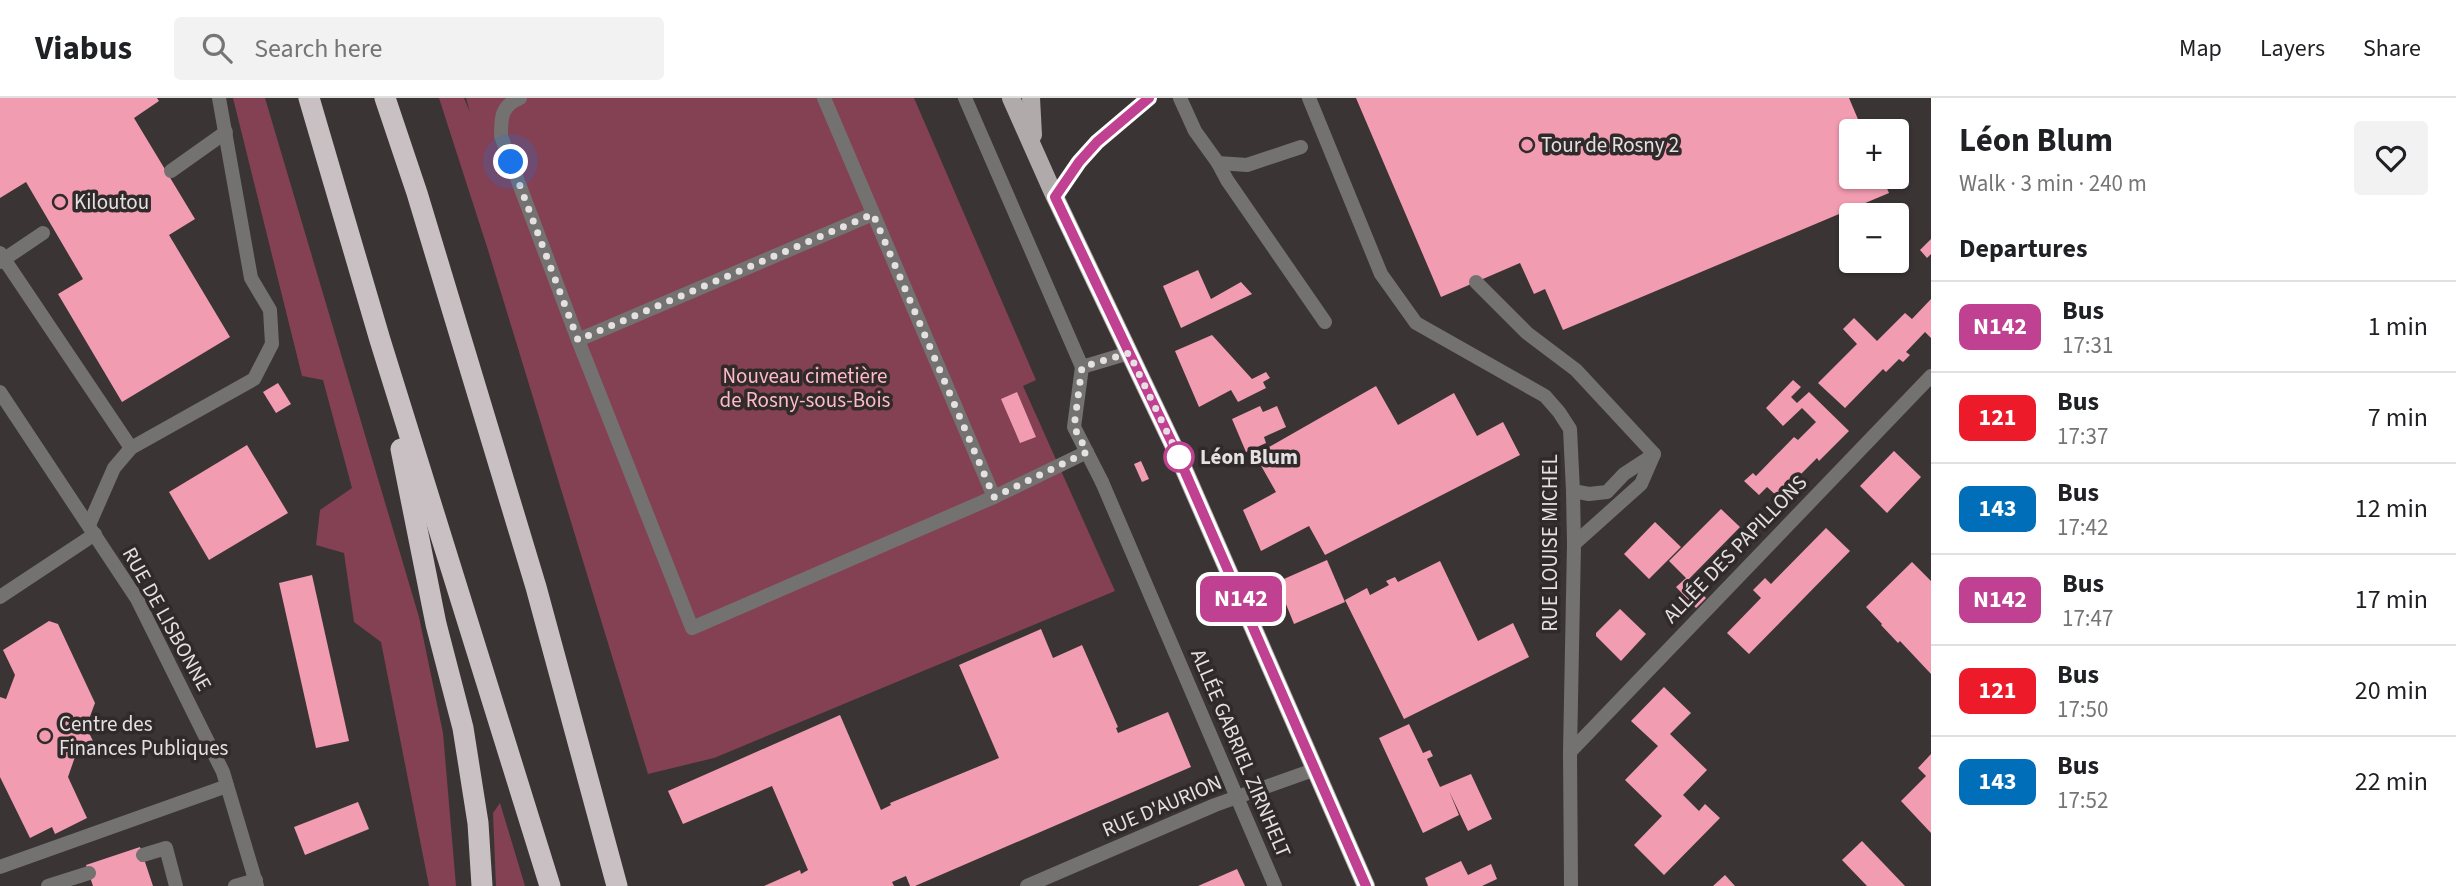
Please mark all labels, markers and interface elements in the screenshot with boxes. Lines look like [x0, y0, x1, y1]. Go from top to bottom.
search box [174, 17, 664, 80]
text: Viabus [35, 25, 132, 72]
icon: search [198, 29, 236, 67]
text: Search here [254, 30, 382, 67]
text: Map [2179, 31, 2222, 66]
text: Layers [2260, 31, 2325, 66]
text: Share [2363, 31, 2421, 66]
text: Léon Blum [1959, 117, 2113, 164]
map controls [1839, 119, 1909, 273]
button: + [1839, 119, 1909, 189]
button: heart [2354, 121, 2428, 195]
place label: Tour de Rosny 2 [1541, 130, 1679, 160]
marker: Tour de Rosny 2 [1519, 137, 1535, 153]
your location [493, 144, 528, 179]
text: Walk · 3 min · 240 m [1959, 167, 2147, 200]
place label: Kiloutou [74, 187, 149, 217]
marker: Kiloutou [52, 194, 68, 210]
button: − [1839, 203, 1909, 273]
text: Departures [1959, 230, 2087, 267]
text: Bus [2062, 292, 2104, 329]
text: 1 min [2368, 308, 2428, 345]
text: N142 [1973, 309, 2027, 344]
text: 17:31 [2062, 329, 2113, 362]
park label: Nouveau cimetière de Rosny-sous-Bois [720, 361, 891, 415]
text: Bus [2057, 383, 2099, 420]
text: 7 min [2368, 399, 2428, 436]
text: 121 [1978, 400, 2017, 435]
text: 17:37 [2057, 420, 2108, 453]
marker: Léon Blum [1164, 442, 1194, 472]
place label: Léon Blum [1200, 442, 1298, 472]
street label: RUE LOUISE MICHEL [1535, 454, 1565, 632]
street label: ALLÉE DES PAPILLONS [1656, 468, 1814, 630]
text: Bus [2057, 474, 2099, 511]
text: 12 min [2355, 490, 2428, 527]
text: 143 [1978, 491, 2017, 526]
text: 17:42 [2057, 511, 2108, 544]
street label: RUE DE LISBONNE [115, 542, 219, 696]
text: Bus [2062, 565, 2104, 602]
line badge: N142 [1192, 576, 1290, 622]
text: N142 [1214, 581, 1268, 616]
text: 17 min [2355, 581, 2428, 618]
text: N142 [1973, 582, 2027, 617]
text: 17:47 [2062, 602, 2113, 635]
street label: ALLÉE GABRIEL ZIRNHELT [1183, 644, 1299, 862]
text: Bus [2057, 656, 2099, 693]
text: 20 min [2355, 672, 2428, 709]
text: 121 [1978, 673, 2017, 708]
text: 17:50 [2057, 693, 2108, 726]
place label: Centre des Finances Publiques [59, 709, 229, 763]
marker: Centre des Finances Publiques [37, 728, 53, 744]
text: Bus [2057, 747, 2099, 784]
text: 22 min [2355, 763, 2428, 800]
text: 143 [1978, 764, 2017, 799]
street label: RUE D'AURION [1098, 767, 1226, 845]
text: 17:52 [2057, 784, 2108, 817]

